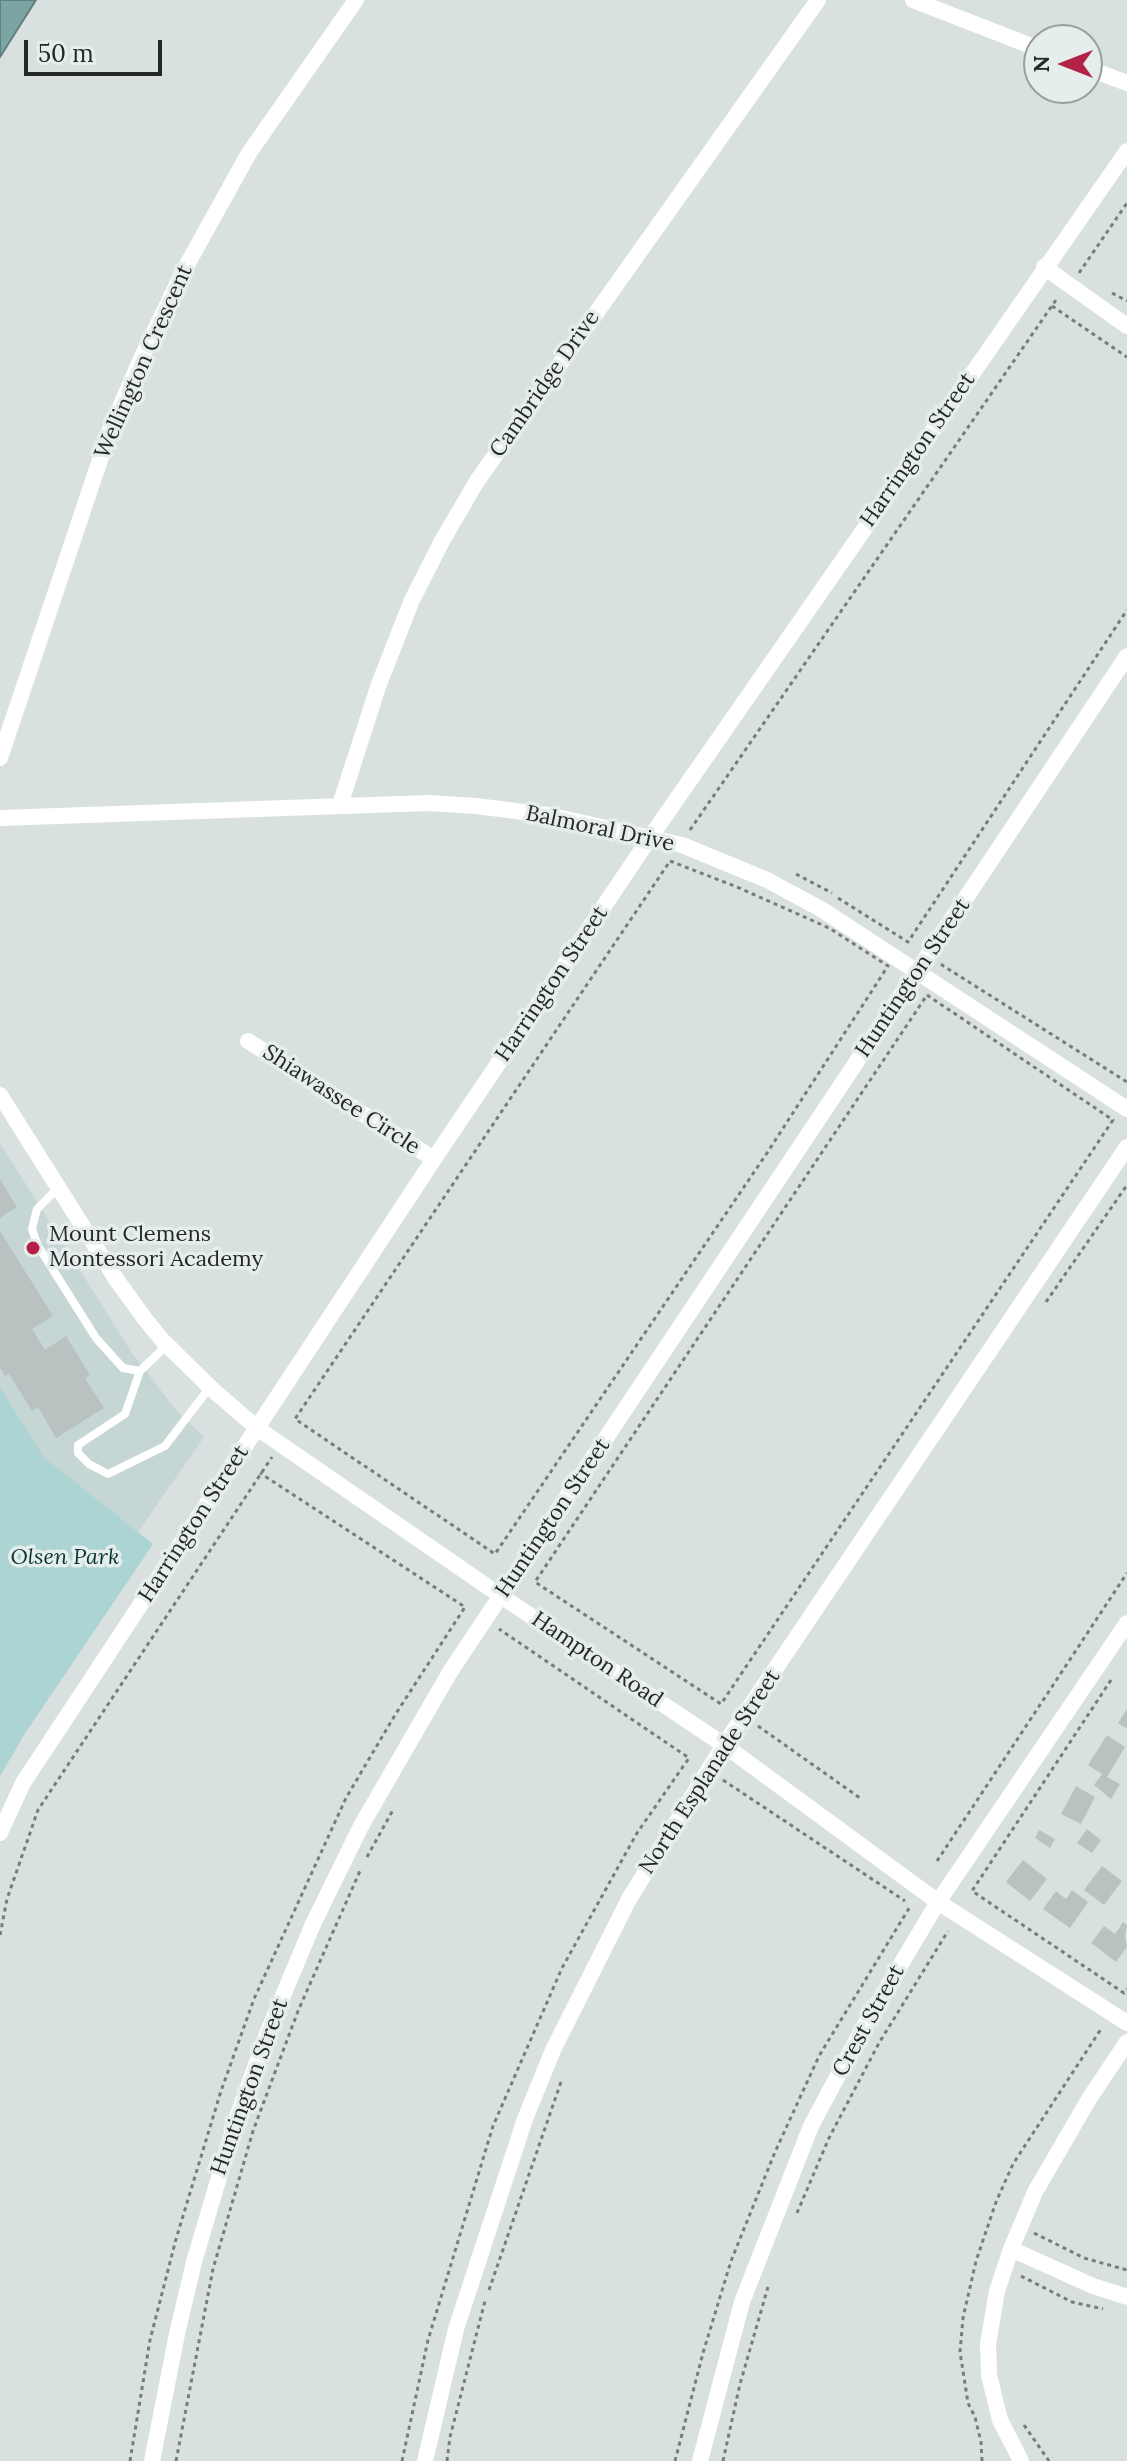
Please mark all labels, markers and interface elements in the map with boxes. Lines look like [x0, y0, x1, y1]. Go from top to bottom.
scale bar [28, 24, 166, 74]
north arrow [1023, 24, 1103, 104]
text: 50 m [38, 38, 94, 69]
text: N [1027, 56, 1055, 73]
street label: Wellington Crescent [89, 261, 199, 463]
street label: Cambridge Drive [485, 306, 605, 462]
street label: Harrington Street [855, 368, 981, 532]
street label: Balmoral Drive [523, 800, 677, 858]
street label: Huntington Street [850, 893, 976, 1063]
street label: Harrington Street [490, 901, 614, 1067]
street label: Shiawassee Circle [257, 1039, 425, 1161]
place label: Mount Clemens Montessori Academy [49, 1222, 263, 1274]
marker: Mount Clemens Montessori Academy [24, 1239, 42, 1257]
street label: Huntington Street [490, 1433, 616, 1603]
street label: Harrington Street [133, 1440, 255, 1608]
park label: Olsen Park [11, 1545, 119, 1571]
street label: Hampton Road [526, 1606, 668, 1714]
street label: North Esplanade Street [634, 1665, 786, 1879]
street label: Crest Street [828, 1961, 910, 2081]
street label: Huntington Street [206, 1995, 294, 2179]

